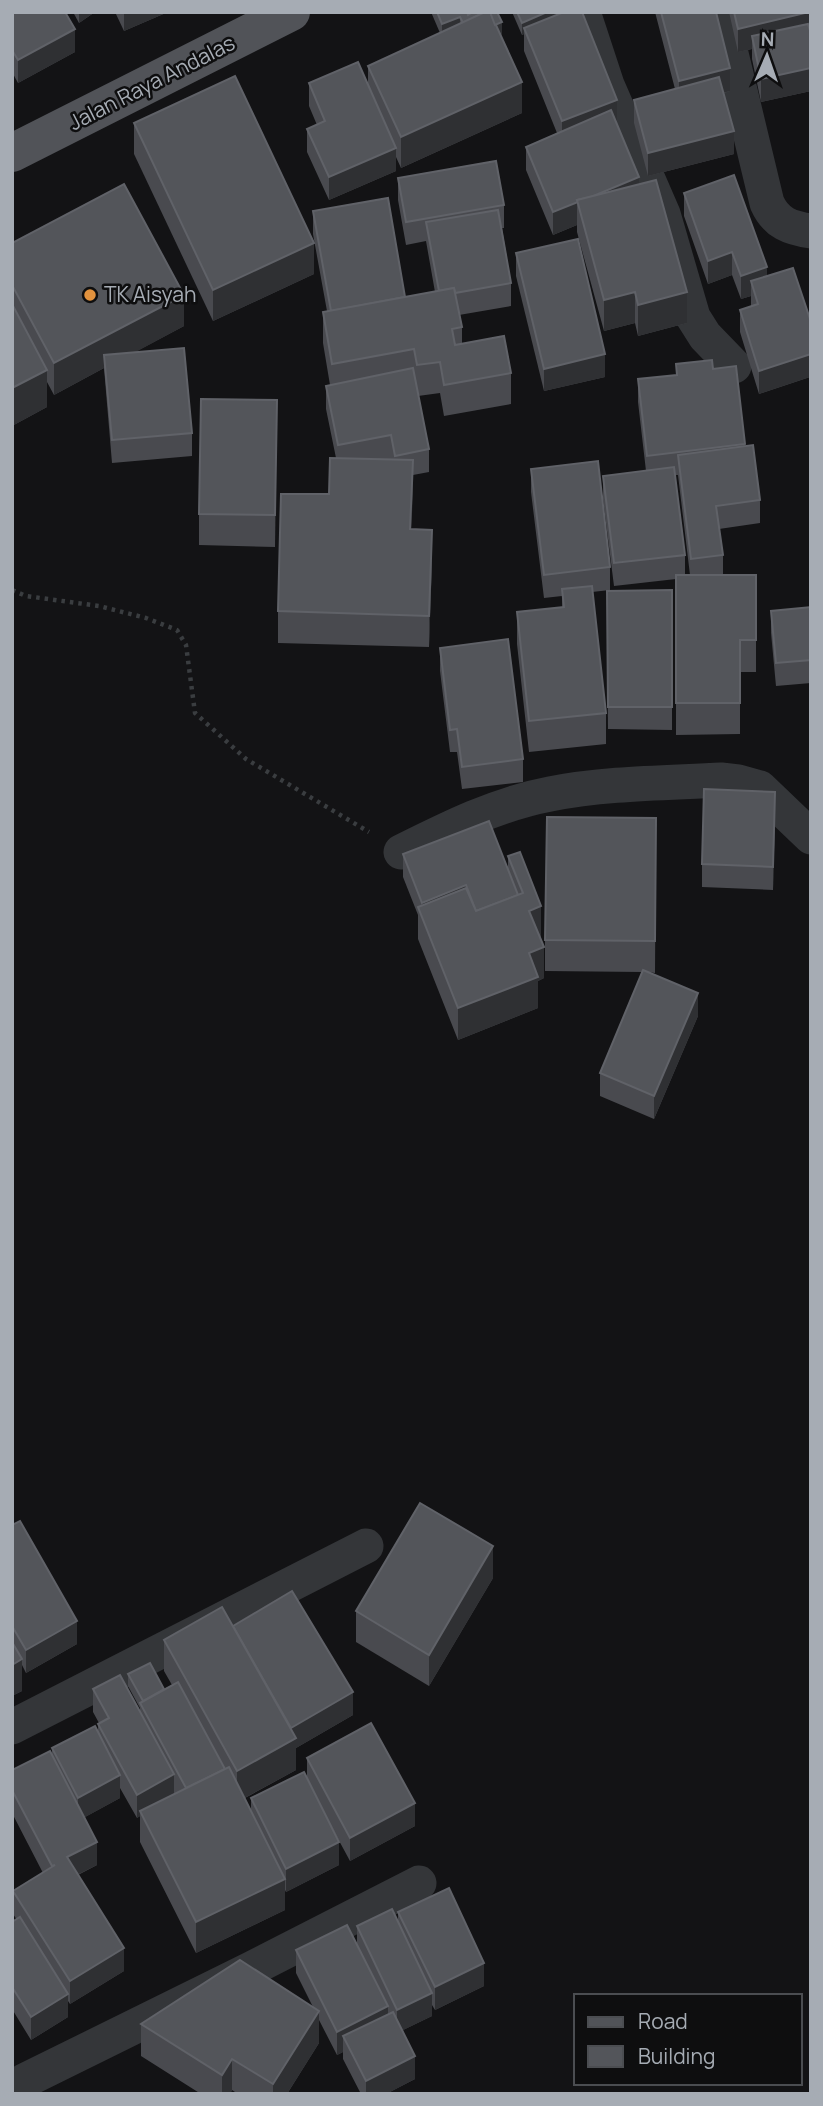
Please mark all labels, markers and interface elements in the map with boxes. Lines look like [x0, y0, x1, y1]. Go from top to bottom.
north arrow [732, 21, 802, 91]
text: N [760, 26, 775, 52]
street label: Jalan Raya Andalas [64, 28, 239, 136]
place label: TK Aisyah [104, 280, 196, 308]
marker: TK Aisyah [82, 287, 98, 303]
legend [574, 1994, 802, 2085]
text: Road [638, 2007, 688, 2035]
text: Building [638, 2042, 715, 2070]

